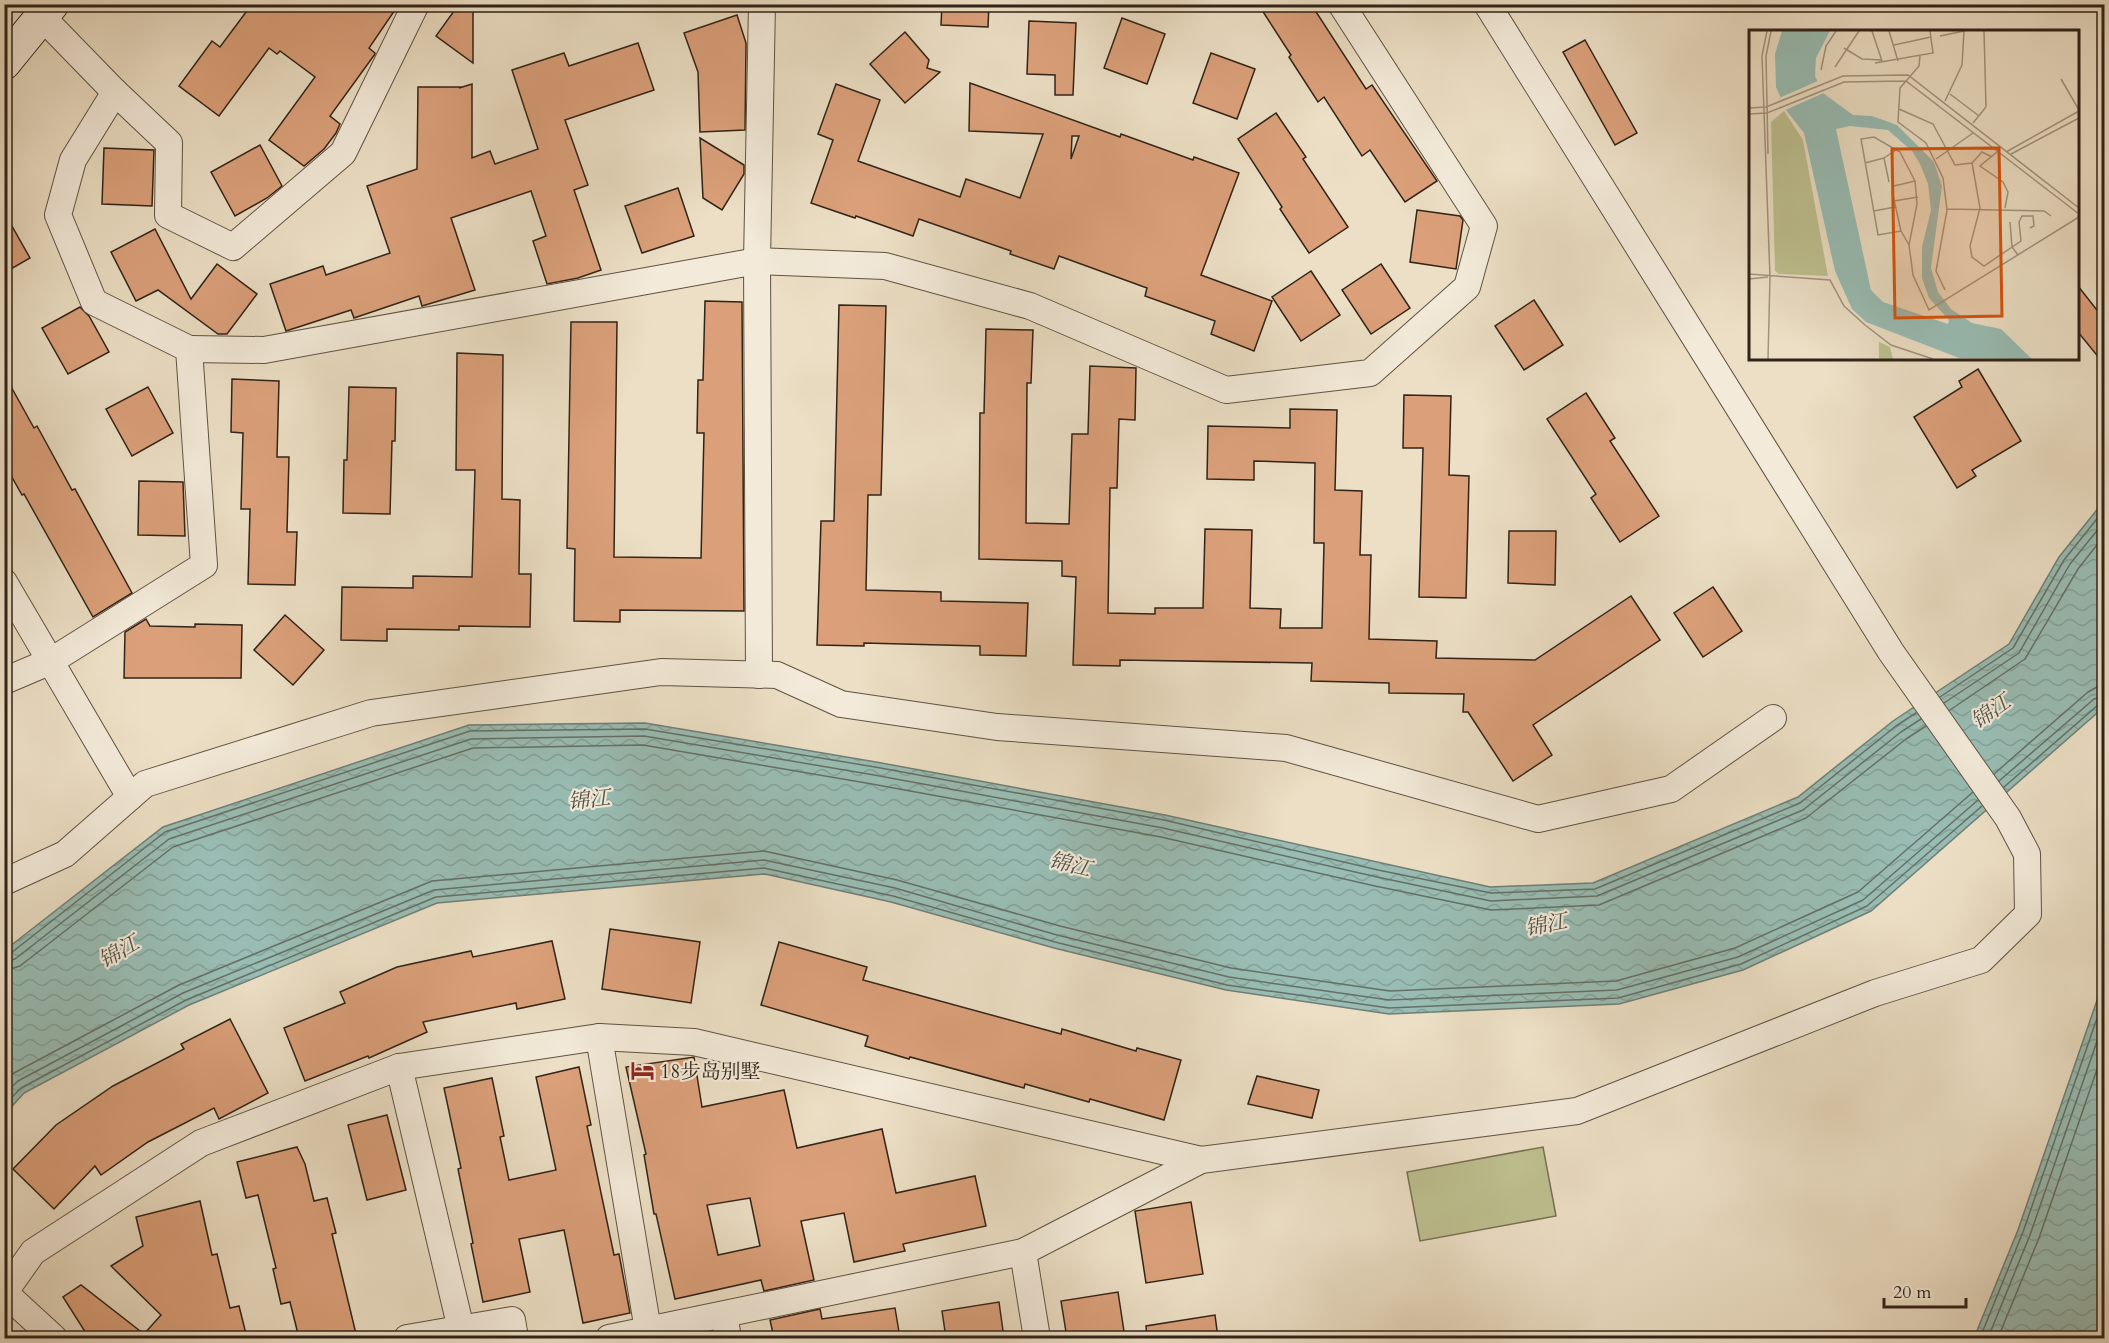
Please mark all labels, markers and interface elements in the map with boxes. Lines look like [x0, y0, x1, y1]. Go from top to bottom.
inset map [1749, 30, 2079, 360]
water label: 锦江 [1965, 686, 2019, 736]
water label: 锦江 [567, 783, 614, 817]
water label: 锦江 [1046, 846, 1097, 885]
water label: 锦江 [1523, 906, 1572, 943]
water label: 锦江 [94, 927, 147, 975]
hotel icon: 18步岛别墅 [629, 1058, 655, 1084]
place label: 18步岛别墅 [660, 1058, 761, 1085]
scale bar [1884, 1271, 1966, 1309]
text: 20 m [1893, 1280, 1932, 1305]

